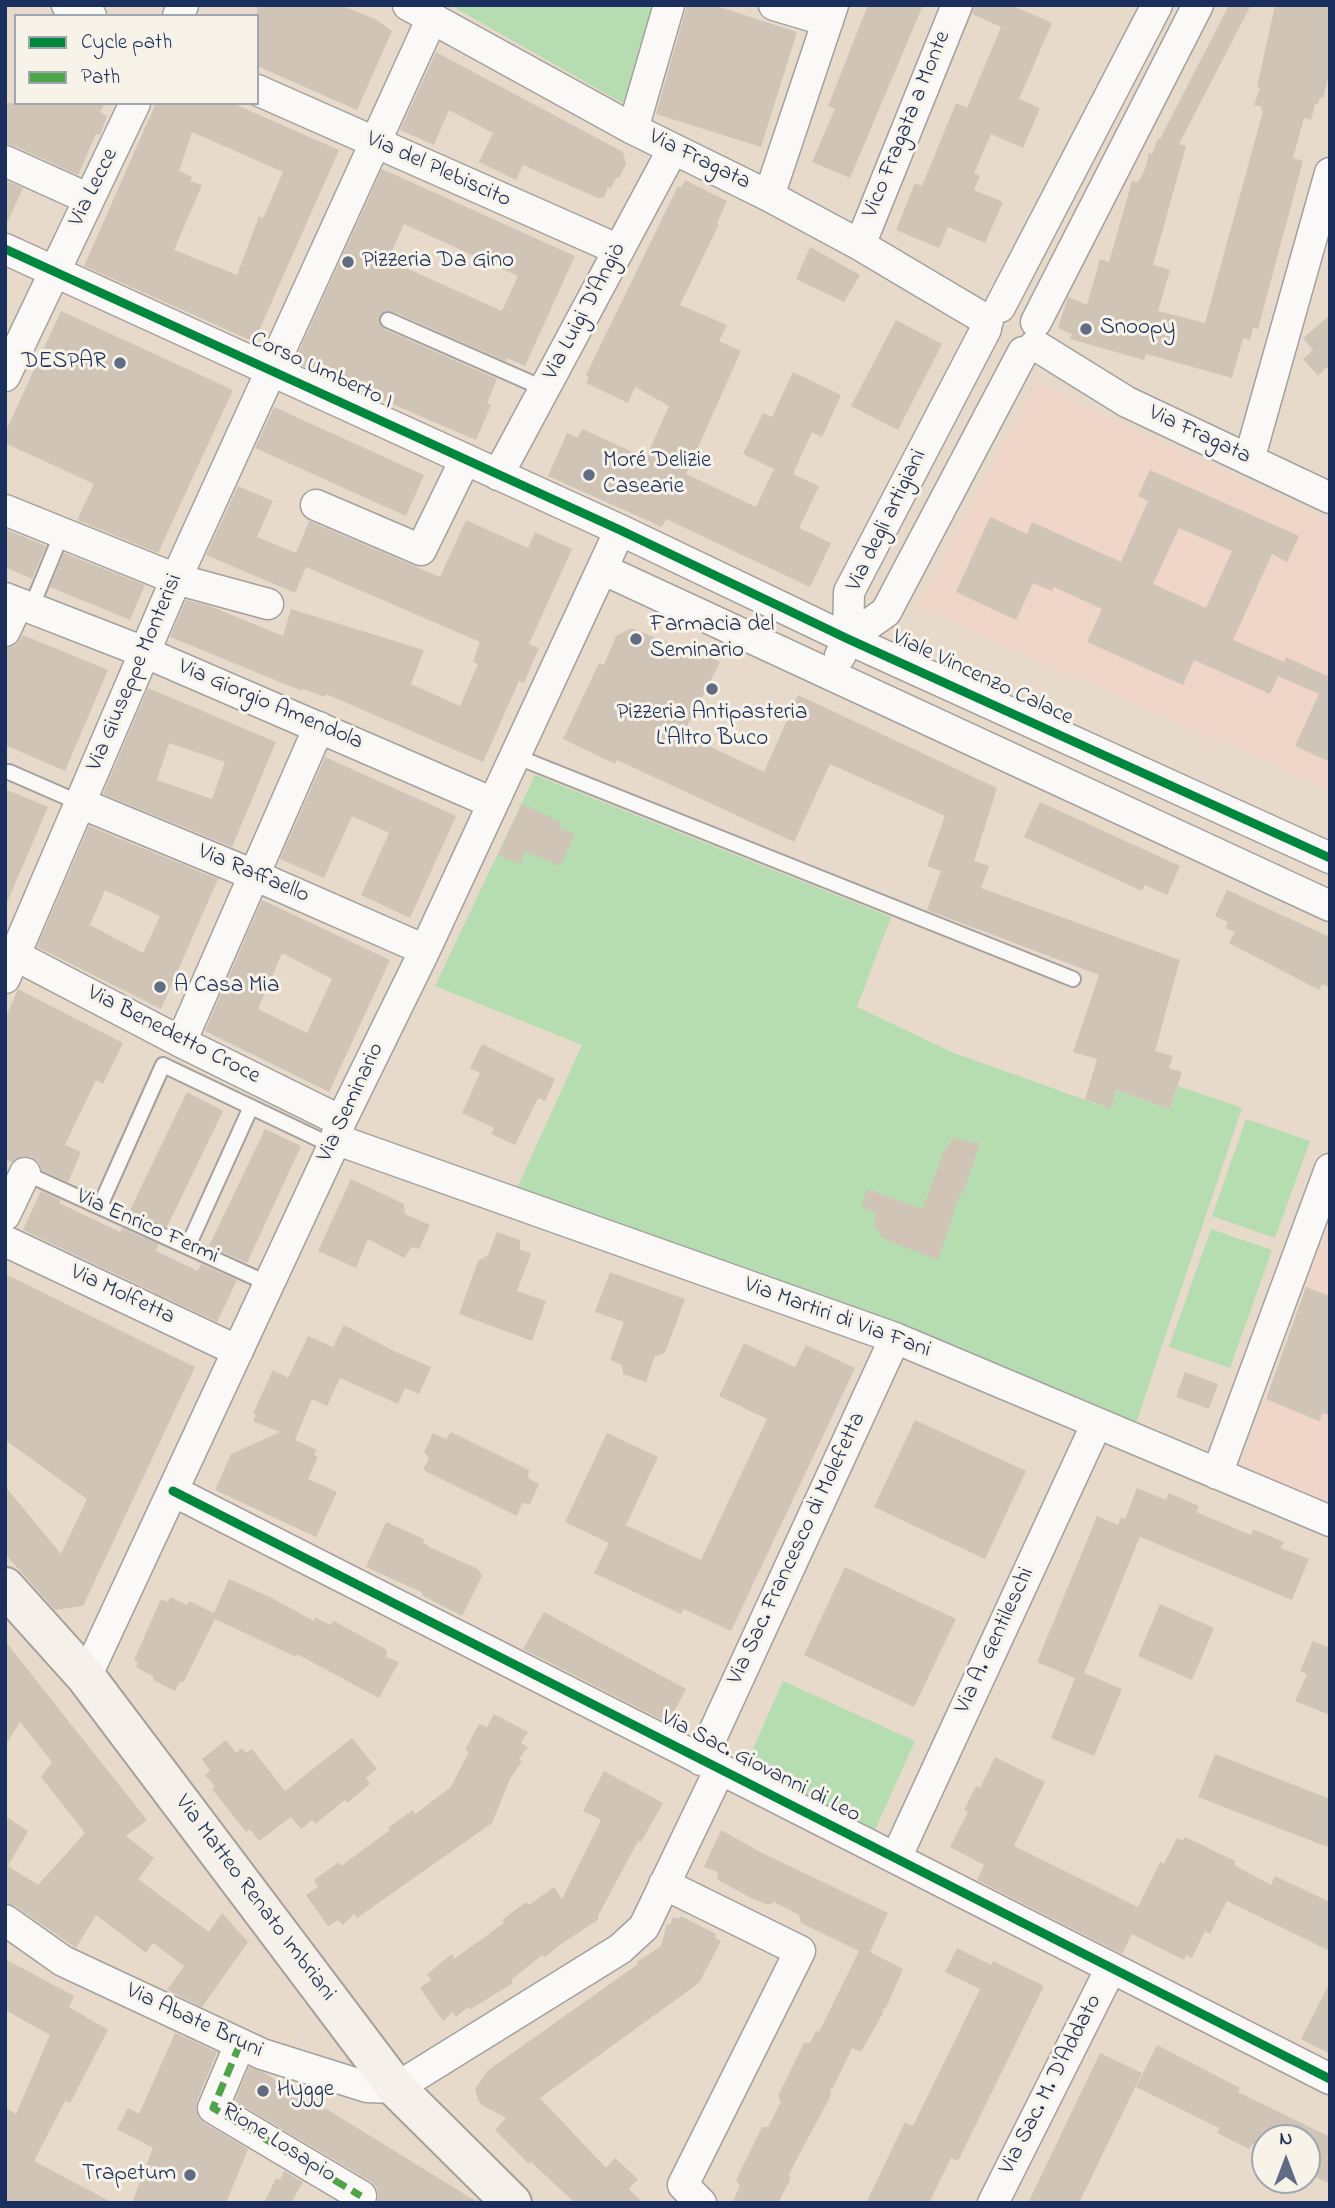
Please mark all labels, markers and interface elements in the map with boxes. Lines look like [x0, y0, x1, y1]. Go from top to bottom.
legend [14, 14, 259, 105]
text: Cycle path [81, 28, 172, 58]
street label: Vico Fragata a Monte [858, 28, 958, 222]
text: Path [81, 63, 120, 93]
street label: Via Fragata [644, 125, 754, 197]
street label: Via del Plebiscito [361, 127, 515, 215]
street label: Via Lecce [64, 144, 126, 232]
street label: Via Luigi D'Angiò [538, 239, 634, 385]
place label: Pizzeria Da Gino [362, 248, 514, 276]
marker: Pizzeria Da Gino [340, 254, 356, 270]
place label: Snoopy [1100, 315, 1175, 343]
marker: Snoopy [1078, 321, 1094, 337]
street label: Corso Umberto I [245, 327, 397, 417]
place label: DESPAR [22, 349, 106, 377]
marker: DESPAR [112, 355, 128, 371]
street label: Via Fragata [1143, 400, 1255, 472]
street label: Via degli artigiani [842, 446, 934, 596]
place label: Moré Delizie Casearie [603, 448, 711, 502]
marker: Moré Delizie Casearie [581, 467, 597, 483]
street label: Via Giuseppe Monterisi [82, 570, 190, 776]
place label: Farmacia del Seminario [650, 612, 774, 666]
street label: Viale Vincenzo Calace [887, 625, 1077, 733]
marker: Farmacia del Seminario [628, 631, 644, 647]
street label: Via Giorgio Amendola [173, 655, 367, 757]
marker: Pizzeria Antipasteria L'Altro Buco [704, 681, 720, 697]
place label: Pizzeria Antipasteria L'Altro Buco [617, 700, 807, 754]
street label: Via Raffaello [193, 839, 313, 911]
place label: A Casa Mia [174, 973, 279, 1001]
marker: A Casa Mia [152, 979, 168, 995]
street label: Via Benedetto Croce [82, 981, 264, 1091]
street label: Via Seminario [312, 1039, 392, 1167]
street label: Via Enrico Fermi [71, 1184, 223, 1272]
street label: Via Molfetta [65, 1260, 179, 1332]
street label: Via Martiri di Via Fani [740, 1272, 934, 1366]
street label: Via Sac. Francesco di Molefetta [723, 1408, 873, 1690]
street label: Via A. Gentileschi [950, 1564, 1042, 1718]
street label: Via Sac. Giovanni di Leo [656, 1706, 864, 1830]
street label: Via Matteo Renato Imbriani [167, 1791, 341, 2007]
street label: Via Abate Bruni [121, 1978, 267, 2066]
street label: Via Sac. M. D'Addato [995, 1991, 1109, 2179]
place label: Hygge [277, 2077, 334, 2105]
marker: Hygge [255, 2083, 271, 2099]
street label: Rione Losapio [216, 2098, 340, 2190]
north arrow [1251, 2124, 1321, 2194]
text: N [1280, 2126, 1292, 2153]
place label: Trapetum [82, 2161, 176, 2189]
marker: Trapetum [182, 2167, 198, 2183]

